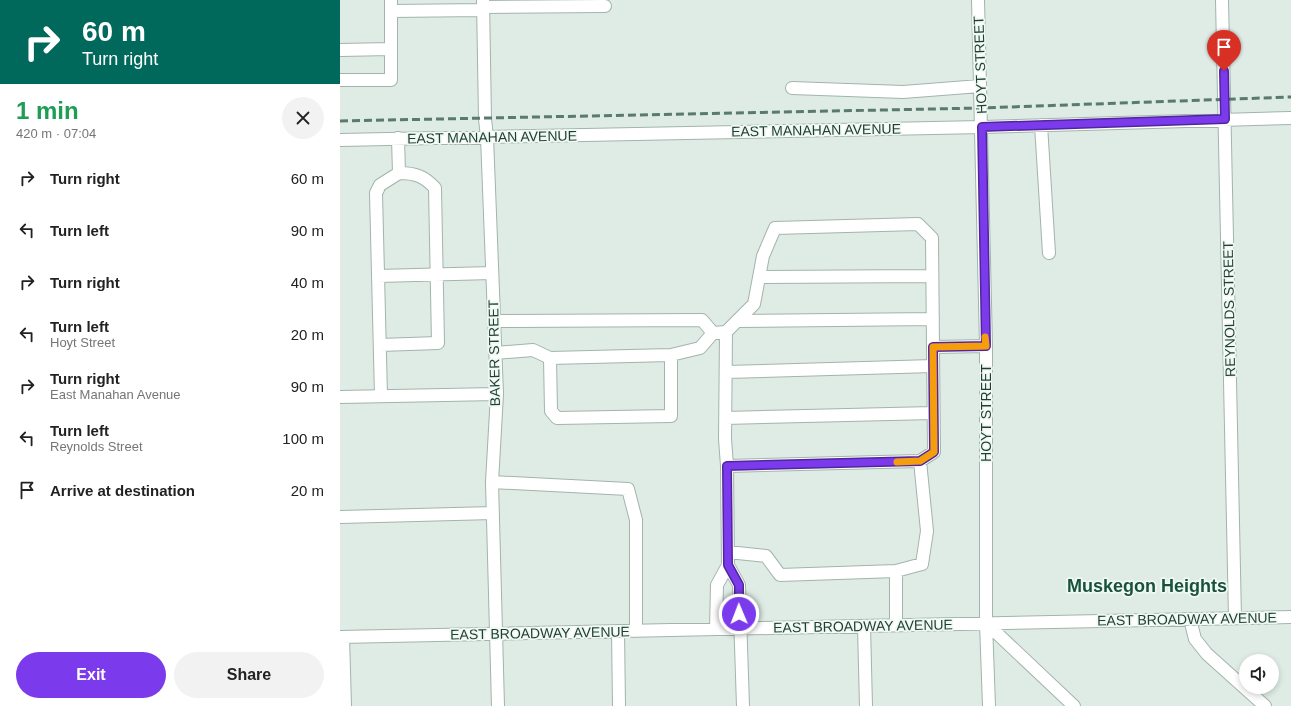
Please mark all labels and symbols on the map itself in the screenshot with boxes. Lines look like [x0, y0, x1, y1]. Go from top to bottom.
street label: HOYT STREET [970, 15, 990, 114]
pin [1207, 30, 1241, 71]
street label: EAST MANAHAN AVENUE [731, 121, 901, 139]
street label: EAST MANAHAN AVENUE [407, 128, 577, 146]
street label: REYNOLDS STREET [1220, 240, 1238, 377]
street label: BAKER STREET [485, 299, 503, 406]
street label: HOYT STREET [978, 364, 994, 462]
district label: Muskegon Heights [1067, 576, 1227, 596]
position arrow [718, 593, 760, 635]
street label: EAST BROADWAY AVENUE [1097, 609, 1277, 629]
street label: EAST BROADWAY AVENUE [773, 616, 953, 636]
street label: EAST BROADWAY AVENUE [450, 623, 630, 643]

